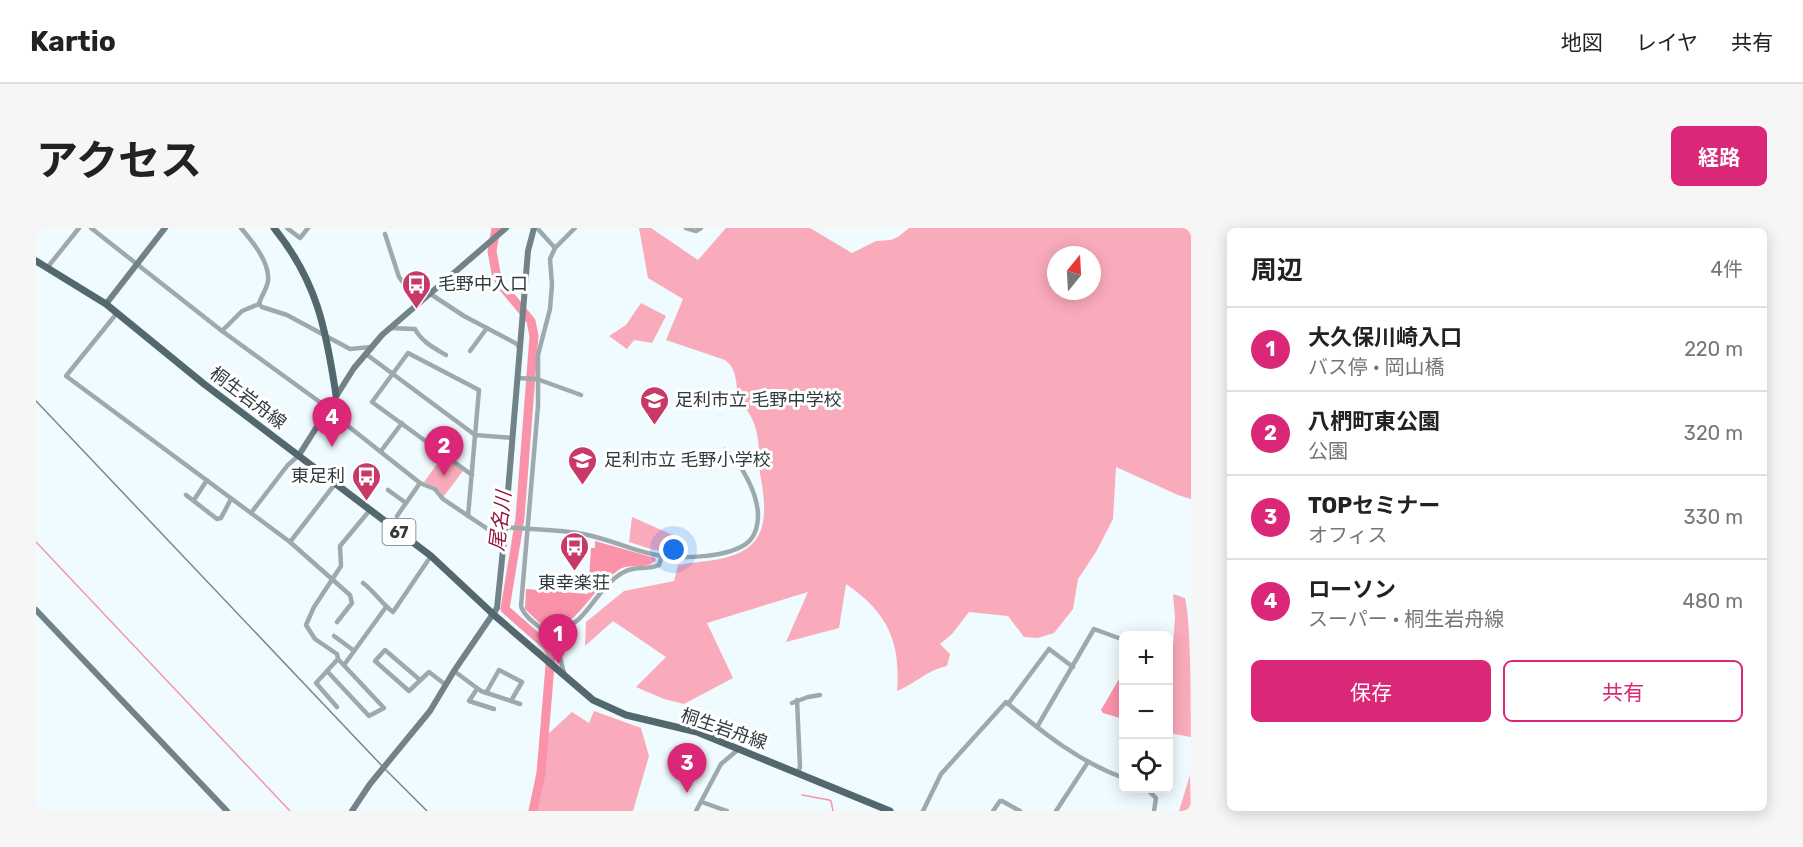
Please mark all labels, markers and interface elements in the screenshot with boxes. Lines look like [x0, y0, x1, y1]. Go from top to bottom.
text: Kartio [30, 25, 116, 58]
text: 地図 [1561, 30, 1603, 55]
text: レイヤ [1636, 30, 1698, 55]
text: 共有 [1731, 30, 1773, 55]
button: 経路 [1671, 126, 1767, 186]
text: アクセス [36, 136, 202, 186]
north arrow [1047, 246, 1101, 300]
text: 周辺 [1251, 255, 1303, 286]
text: 4件 [1711, 257, 1743, 281]
bus stop icon: 毛野中入口 [401, 268, 433, 310]
place label: 毛野中入口 [438, 273, 528, 295]
text: 大久保川崎入口 [1308, 324, 1462, 351]
text: 1 [1266, 337, 1275, 361]
text: 220 m [1684, 337, 1743, 361]
text: バス停 · 岡山橋 [1308, 355, 1444, 379]
street label: 桐生岩舟線 [205, 362, 291, 434]
school or university icon: 足利市立 毛野中学校 [638, 384, 670, 426]
place label: 足利市立 毛野中学校 [675, 389, 841, 411]
pin: 4 [312, 398, 352, 447]
text: 八椚町東公園 [1308, 408, 1440, 435]
text: 2 [1264, 421, 1277, 445]
text: 320 m [1684, 421, 1743, 445]
pin: 2 [424, 426, 464, 476]
text: 公園 [1308, 439, 1348, 463]
school or university icon: 足利市立 毛野小学校 [567, 444, 599, 486]
place label: 足利市立 毛野小学校 [604, 449, 770, 471]
bus stop icon: 東足利 [350, 460, 382, 502]
place label: 東足利 [291, 465, 345, 487]
water label: 尾名川 [484, 488, 516, 552]
text: TOPセミナー [1308, 492, 1440, 519]
text: 3 [1264, 505, 1277, 529]
text: 330 m [1684, 505, 1743, 529]
road number: 67 [382, 519, 416, 545]
text: オフィス [1308, 523, 1388, 547]
bus stop icon: 東幸楽荘 [558, 530, 590, 572]
your location [659, 535, 688, 564]
place label: 東幸楽荘 [538, 572, 610, 594]
text: ローソン [1308, 576, 1396, 603]
text: 4 [1264, 589, 1277, 613]
text: 480 m [1682, 589, 1743, 613]
text: スーパー · 桐生岩舟線 [1308, 607, 1504, 631]
pin: 1 [538, 614, 578, 664]
map controls [1119, 631, 1173, 793]
button: + [1119, 631, 1173, 685]
button: 保存 [1251, 660, 1491, 722]
button: 共有 [1503, 660, 1743, 722]
button: − [1119, 685, 1173, 739]
street label: 桐生岩舟線 [678, 704, 770, 754]
button: locate [1119, 739, 1173, 793]
pin: 3 [668, 744, 706, 793]

